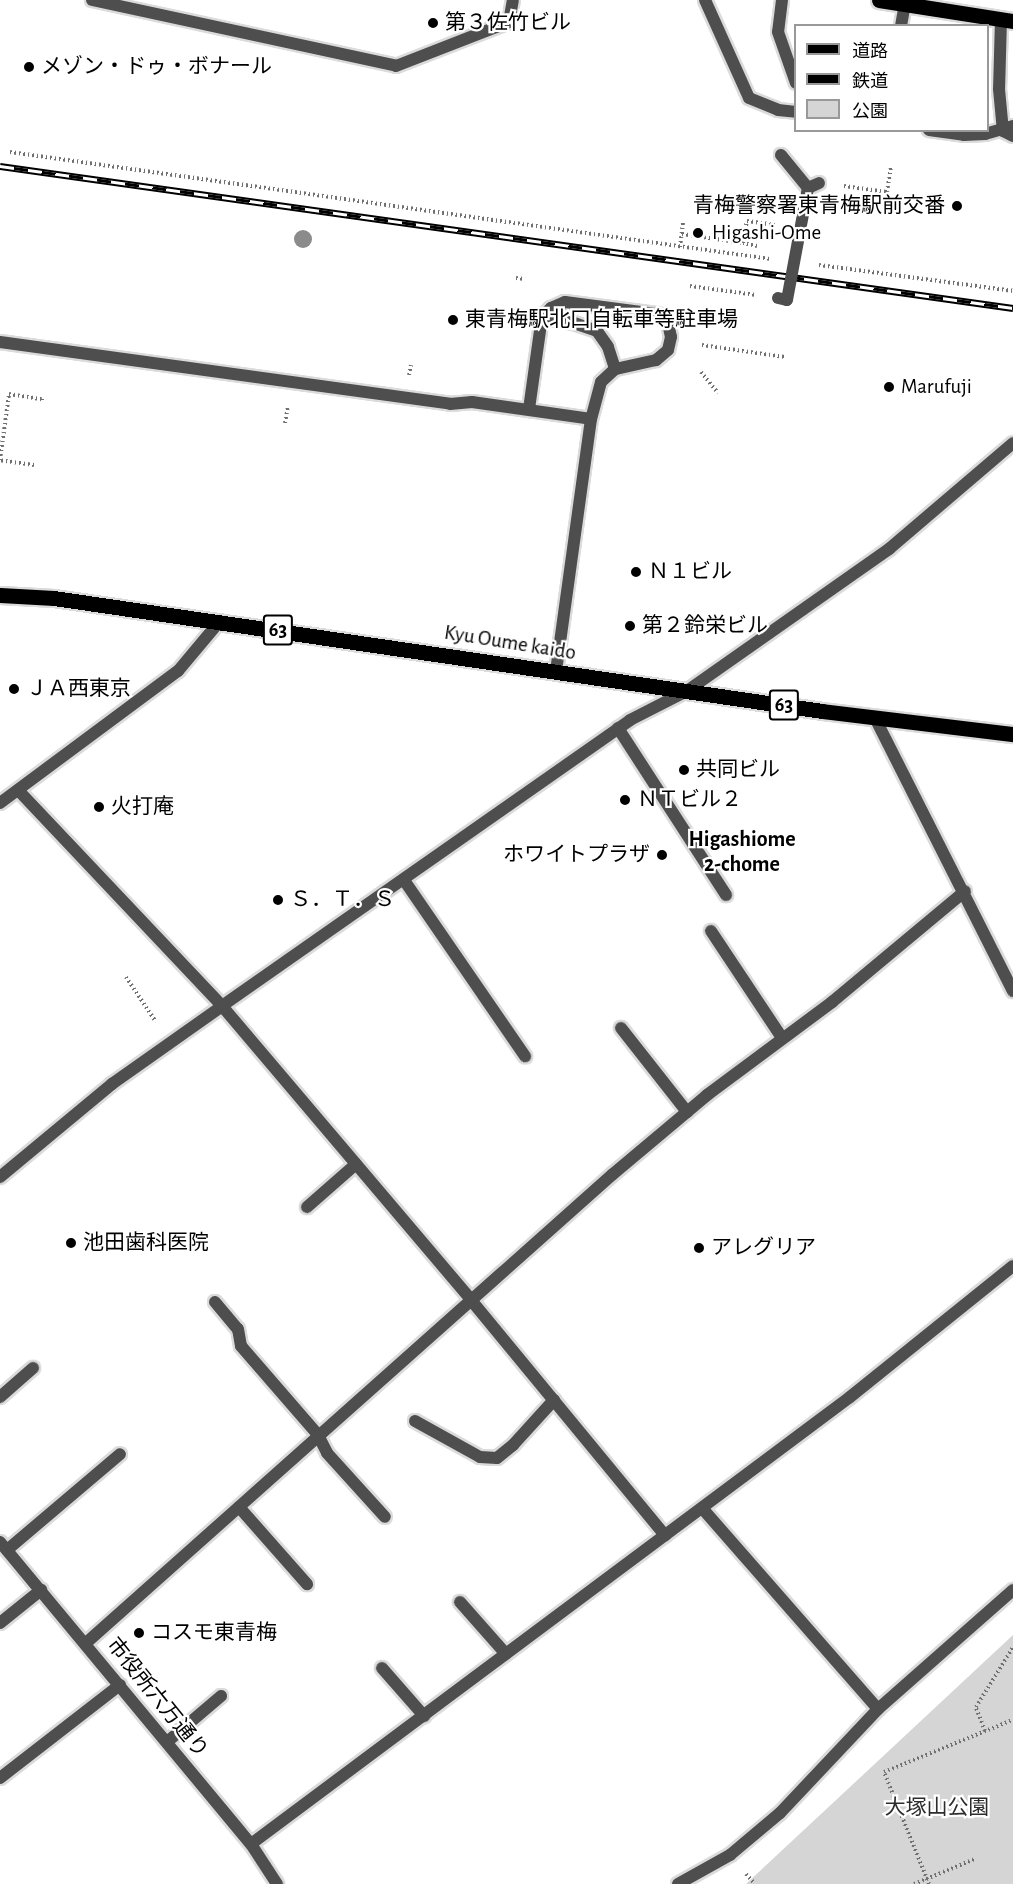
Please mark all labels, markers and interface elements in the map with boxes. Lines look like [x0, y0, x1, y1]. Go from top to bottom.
place label: 第３佐竹ビル [445, 10, 571, 36]
marker: 第３佐竹ビル [426, 16, 440, 30]
legend [794, 24, 989, 132]
text: 道路 [852, 43, 888, 61]
place label: メゾン・ドゥ・ボナール [41, 54, 272, 80]
marker: メゾン・ドゥ・ボナール [22, 60, 36, 74]
text: 鉄道 [852, 73, 888, 91]
text: 公園 [852, 103, 888, 121]
place label: 青梅警察署東青梅駅前交番 [693, 193, 945, 219]
marker: 青梅警察署東青梅駅前交番 [950, 199, 964, 213]
place label: Higashi-Ome [712, 220, 821, 246]
marker: Higashi-Ome [689, 224, 707, 242]
place label: 東青梅駅北口自転車等駐車場 [465, 307, 738, 333]
marker: 東青梅駅北口自転車等駐車場 [446, 313, 460, 327]
place label: Marufuji [901, 374, 972, 400]
marker: Marufuji [882, 380, 896, 394]
place label: Ｎ１ビル [648, 559, 732, 585]
marker: Ｎ１ビル [629, 565, 643, 579]
road number: 63 [262, 613, 294, 647]
place label: 第２鈴栄ビル [642, 613, 768, 639]
marker: 第２鈴栄ビル [623, 619, 637, 633]
street label: Kyu Oume kaido [442, 620, 578, 666]
place label: ＪＡ西東京 [26, 676, 131, 702]
marker: ＪＡ西東京 [7, 682, 21, 696]
road number: 63 [768, 688, 800, 722]
place label: 共同ビル [696, 757, 780, 783]
marker: 共同ビル [677, 763, 691, 777]
place label: ＮＴビル２ [637, 787, 742, 813]
marker: ＮＴビル２ [618, 793, 632, 807]
place label: 火打庵 [111, 794, 174, 820]
marker: 火打庵 [92, 800, 106, 814]
district label: Higashiome 2-chome [688, 826, 796, 878]
place label: ホワイトプラザ [503, 842, 650, 868]
marker: ホワイトプラザ [655, 848, 669, 862]
place label: Ｓ．Ｔ．Ｓ [290, 887, 395, 913]
marker: Ｓ．Ｔ．Ｓ [271, 893, 285, 907]
place label: 池田歯科医院 [83, 1230, 209, 1256]
place label: アレグリア [711, 1235, 816, 1261]
marker: 池田歯科医院 [64, 1236, 78, 1250]
marker: アレグリア [692, 1241, 706, 1255]
place label: コスモ東青梅 [151, 1620, 277, 1646]
marker: コスモ東青梅 [132, 1626, 146, 1640]
street label: 市役所六万通り [101, 1633, 213, 1763]
park label: 大塚山公園 [885, 1795, 989, 1821]

